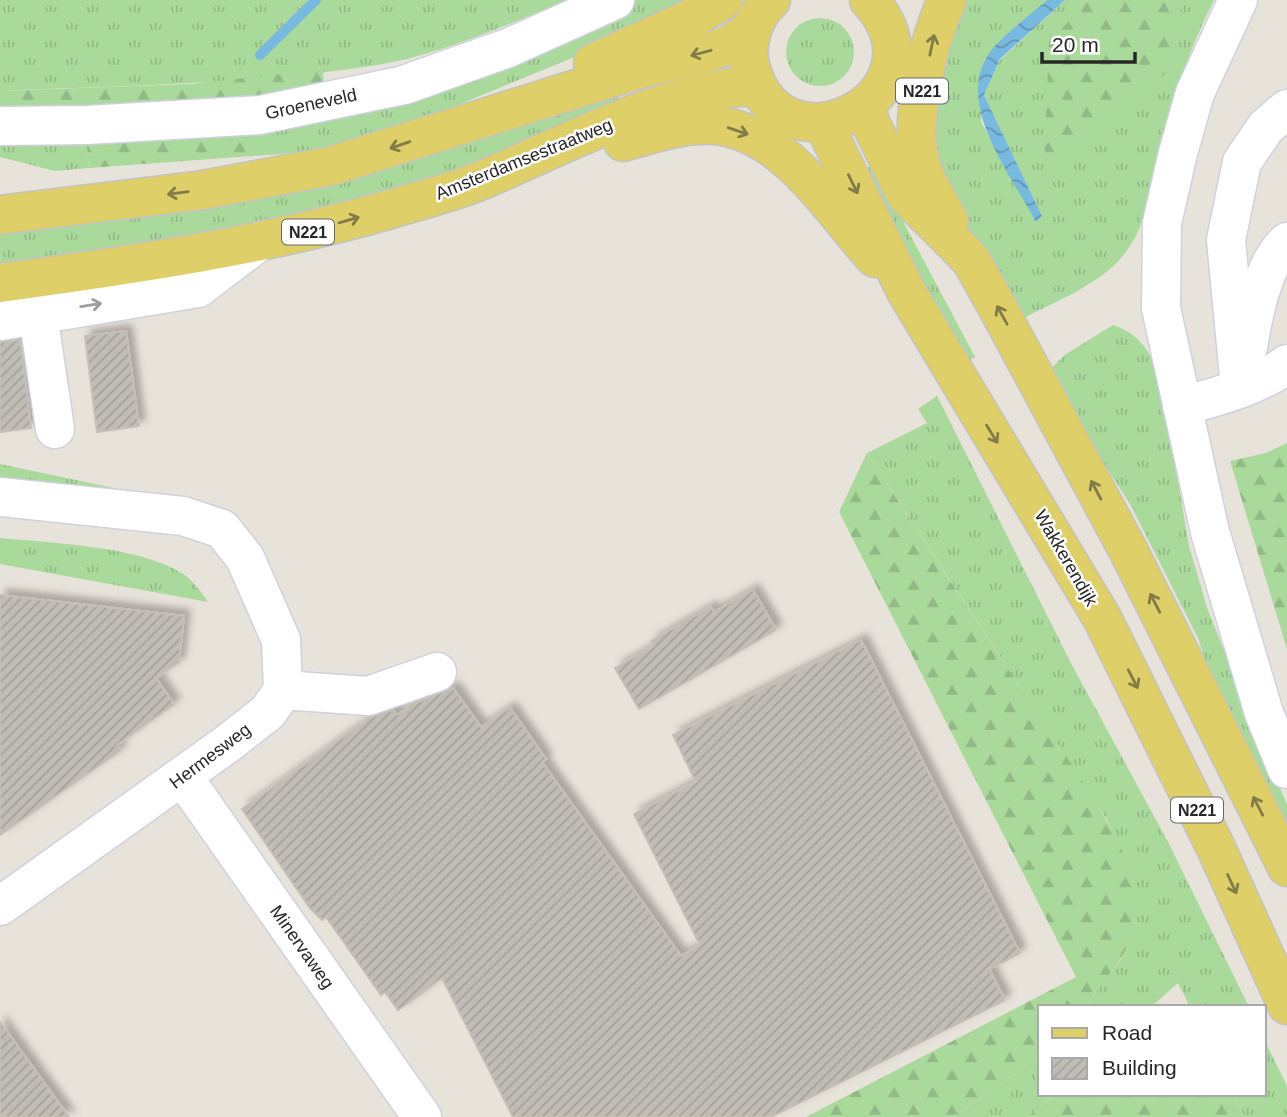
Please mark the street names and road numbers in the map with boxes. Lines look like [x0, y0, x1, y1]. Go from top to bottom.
road number: N221 [896, 78, 948, 104]
street label: Groeneveld [263, 85, 359, 123]
street label: Amsterdamsestraatweg [433, 114, 615, 204]
road number: N221 [282, 220, 334, 244]
street label: Wakkerendijk [1030, 507, 1102, 610]
street label: Hermesweg [166, 719, 254, 793]
road number: N221 [1171, 797, 1223, 822]
street label: Minervaweg [266, 902, 338, 992]

